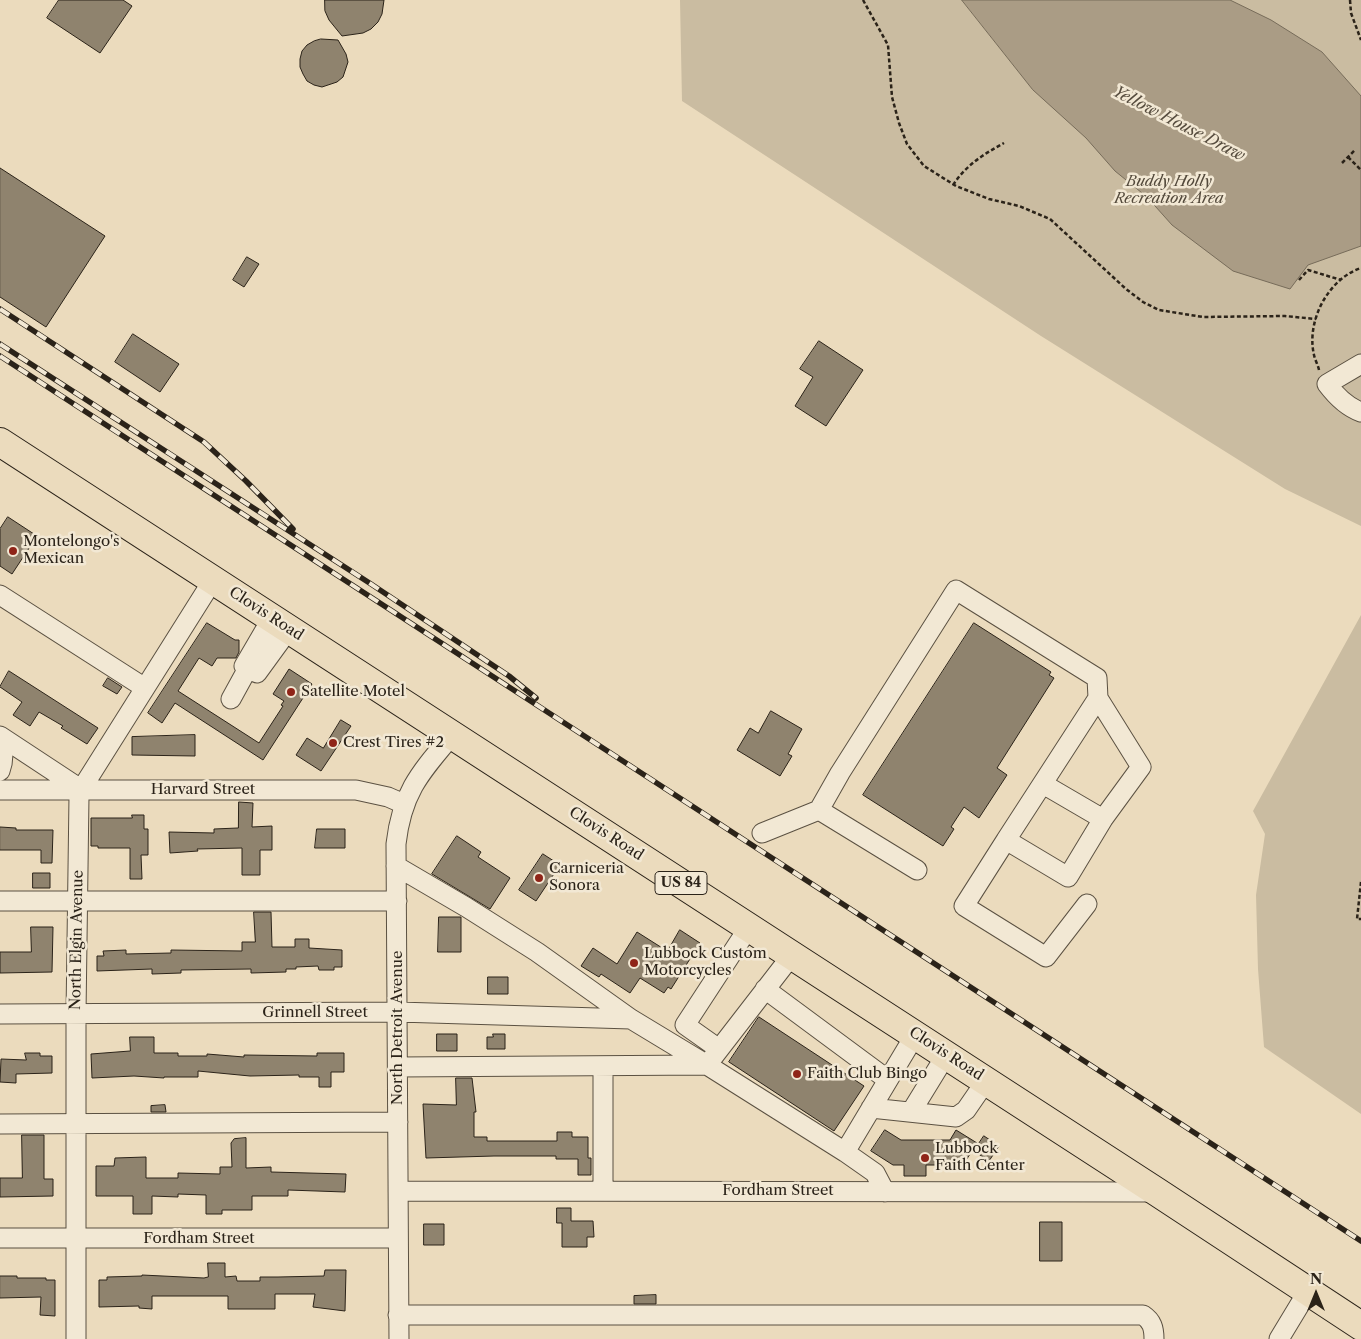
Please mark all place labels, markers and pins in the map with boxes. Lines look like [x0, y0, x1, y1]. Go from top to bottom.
place label: Montelongo's Mexican [23, 533, 120, 568]
marker: Montelongo's Mexican [7, 545, 19, 557]
place label: Satellite Motel [301, 683, 405, 701]
marker: Satellite Motel [285, 686, 297, 698]
place label: Crest Tires #2 [343, 734, 444, 752]
marker: Crest Tires #2 [327, 737, 339, 749]
place label: Carniceria Sonora [549, 860, 624, 895]
marker: Carniceria Sonora [533, 872, 545, 884]
place label: Lubbock Custom Motorcycles [644, 945, 767, 980]
marker: Lubbock Custom Motorcycles [628, 957, 640, 969]
place label: Faith Club Bingo [807, 1065, 927, 1083]
marker: Faith Club Bingo [791, 1068, 803, 1080]
place label: Lubbock Faith Center [935, 1140, 1025, 1175]
marker: Lubbock Faith Center [919, 1152, 931, 1164]

